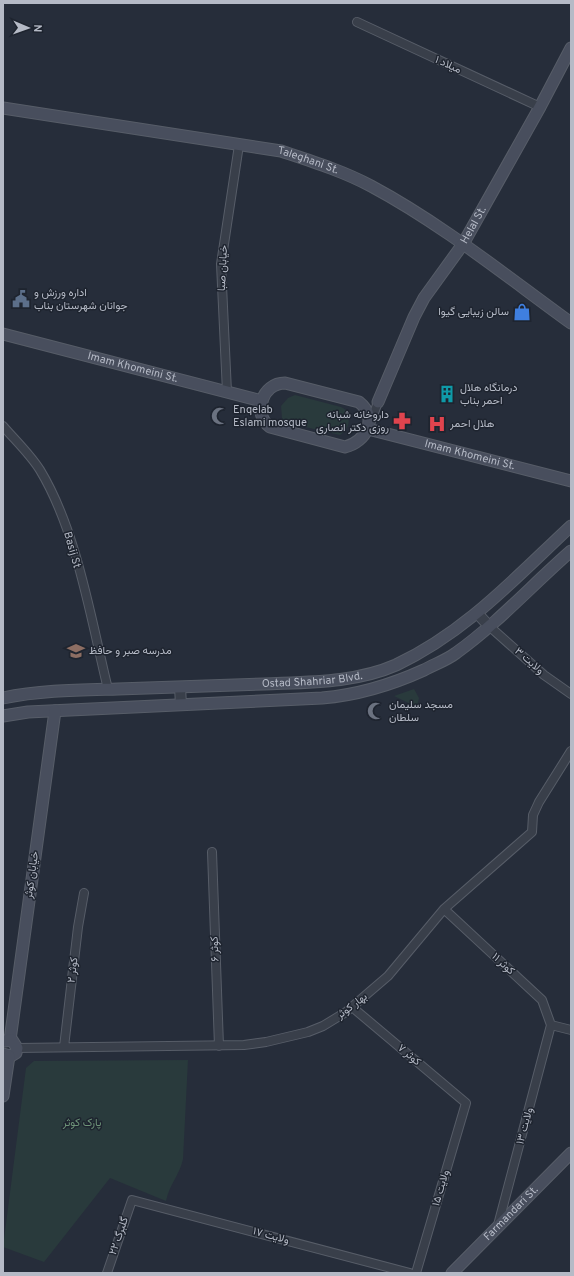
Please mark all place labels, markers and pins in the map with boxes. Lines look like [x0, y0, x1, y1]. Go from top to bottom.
place label: اداره ورزش و جوانان شهرستان بناب [34, 286, 128, 313]
public building icon: اداره ورزش و جوانان شهرستان بناب [11, 289, 31, 309]
shop icon: سالن زیبایی گیوا [512, 302, 532, 322]
place label: سالن زیبایی گیوا [438, 305, 509, 319]
place label: درمانگاه هلال احمر بناب [460, 381, 518, 408]
building icon: درمانگاه هلال احمر بناب [437, 384, 457, 404]
place label: Enqelab Eslami mosque [233, 403, 307, 430]
mosque icon: Enqelab Eslami mosque [210, 406, 230, 426]
place label: داروخانه شبانه روزی دکتر انصاری [316, 408, 389, 435]
pharmacy icon: داروخانه شبانه روزی دکتر انصاری [392, 411, 412, 431]
hospital icon: هلال احمر [427, 414, 447, 434]
place label: هلال احمر [449, 417, 495, 431]
school or university icon: مدرسه صبر و حافظ [66, 641, 86, 661]
place label: مدرسه صبر و حافظ [89, 644, 172, 658]
place label: مسجد سلیمان سلطان [389, 698, 453, 725]
mosque icon: مسجد سلیمان سلطان [366, 701, 386, 721]

